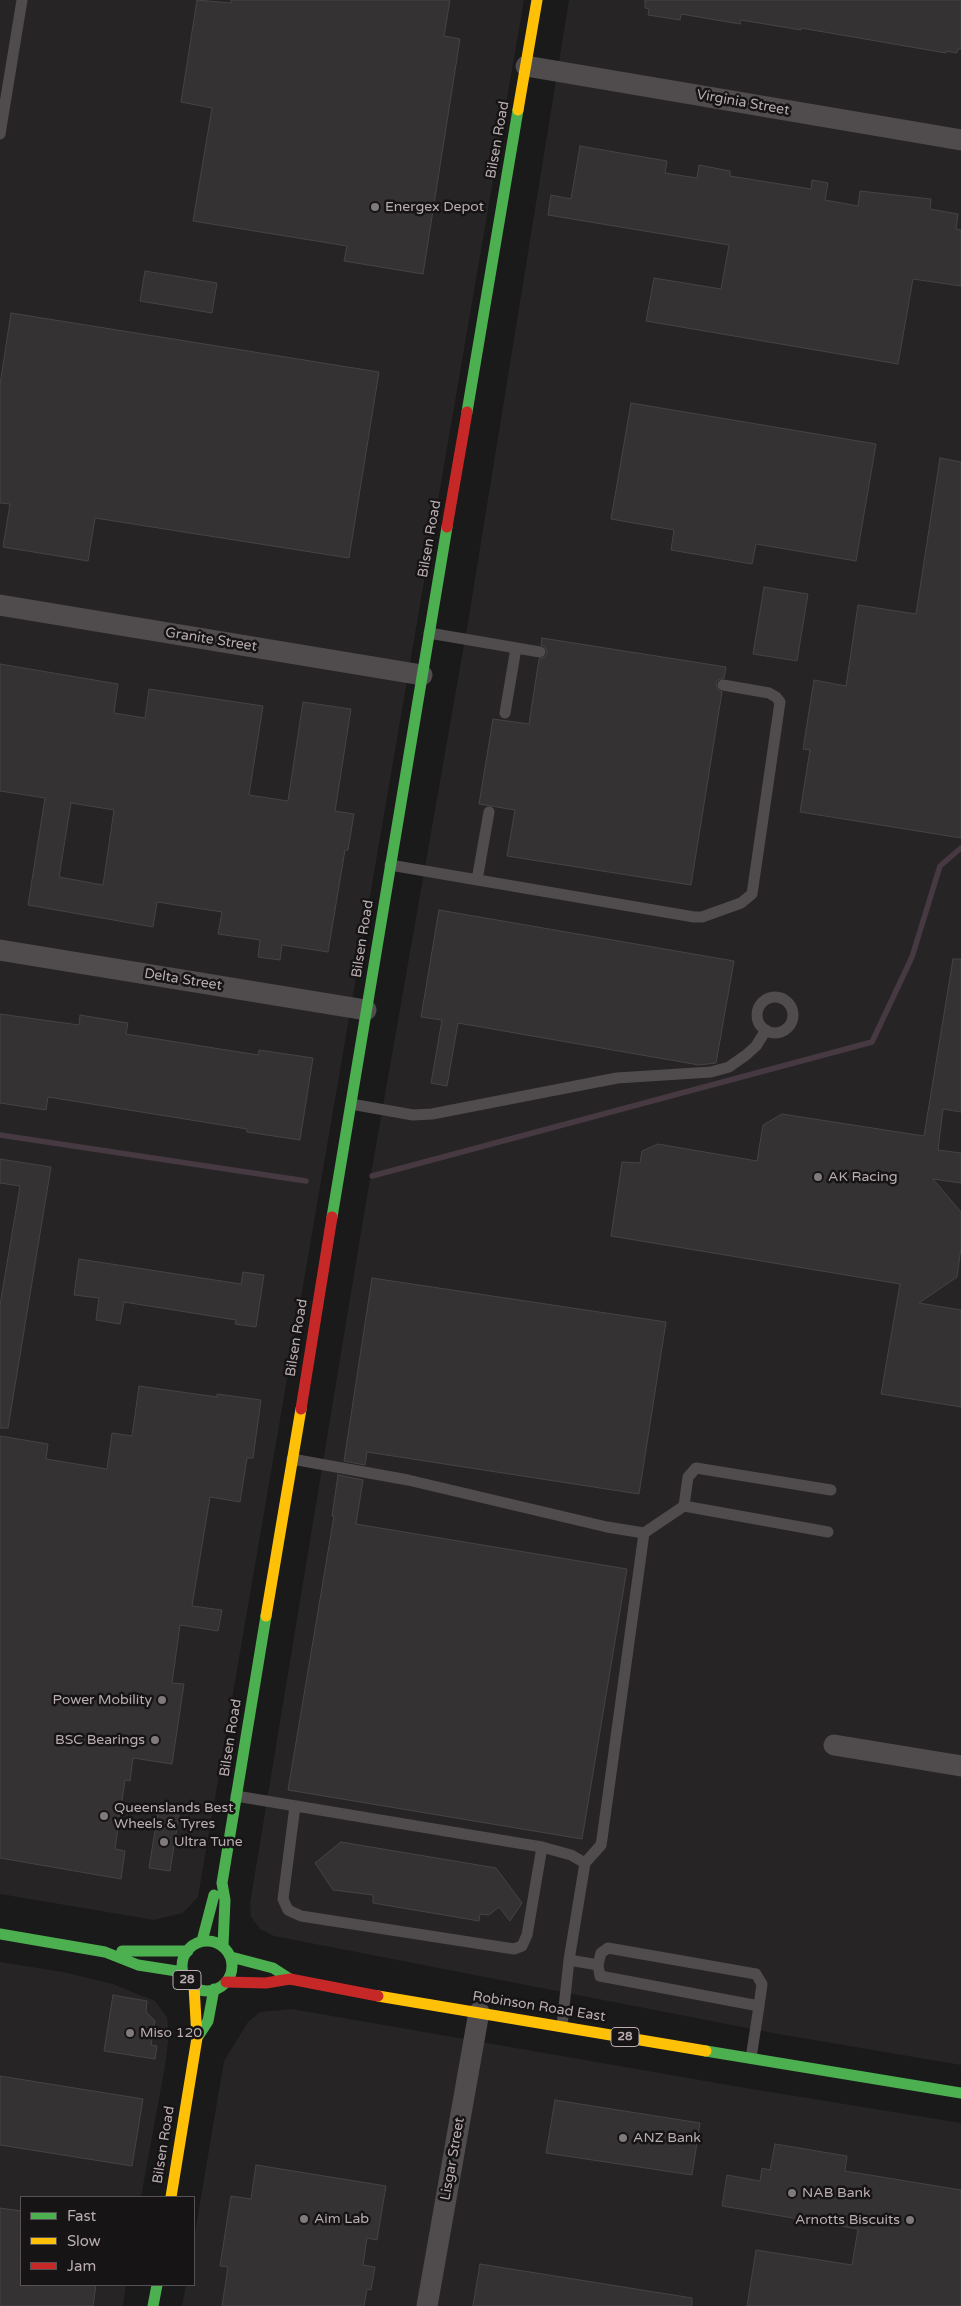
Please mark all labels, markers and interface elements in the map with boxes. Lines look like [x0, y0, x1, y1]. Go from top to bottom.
street label: Virginia Street [695, 87, 791, 119]
street label: Bilsen Road [483, 100, 513, 180]
place label: Energex Depot [385, 199, 484, 215]
marker: Energex Depot [369, 201, 381, 213]
street label: Bilsen Road [415, 499, 445, 579]
street label: Granite Street [164, 624, 258, 656]
street label: Bilsen Road [349, 899, 377, 979]
street label: Delta Street [143, 966, 223, 994]
place label: AK Racing [828, 1169, 898, 1185]
marker: AK Racing [812, 1171, 824, 1183]
street label: Bilsen Road [283, 1298, 311, 1378]
place label: Power Mobility [53, 1692, 152, 1708]
marker: Power Mobility [156, 1694, 168, 1706]
street label: Bilsen Road [217, 1698, 245, 1778]
place label: BSC Bearings [55, 1732, 145, 1748]
marker: BSC Bearings [149, 1734, 161, 1746]
place label: Queenslands Best Wheels & Tyres [114, 1800, 234, 1832]
marker: Queenslands Best Wheels & Tyres [98, 1810, 110, 1822]
place label: Ultra Tune [174, 1834, 243, 1850]
marker: Ultra Tune [158, 1836, 170, 1848]
road number: 28 [173, 1970, 201, 1990]
street label: Robinson Road East [471, 1988, 607, 2026]
place label: Miso 120 [140, 2025, 202, 2041]
marker: Miso 120 [124, 2027, 136, 2039]
road number: 28 [611, 2028, 639, 2046]
street label: Bilsen Road [150, 2105, 178, 2185]
street label: Lisgar Street [437, 2116, 469, 2202]
place label: ANZ Bank [633, 2130, 701, 2146]
marker: ANZ Bank [617, 2132, 629, 2144]
place label: NAB Bank [802, 2185, 871, 2201]
marker: NAB Bank [786, 2187, 798, 2199]
legend [20, 2196, 195, 2286]
text: Fast [67, 2207, 96, 2225]
place label: Aim Lab [314, 2211, 369, 2227]
place label: Arnotts Biscuits [795, 2212, 900, 2228]
marker: Aim Lab [298, 2213, 310, 2225]
marker: Arnotts Biscuits [904, 2214, 916, 2226]
text: Slow [67, 2232, 101, 2250]
text: Jam [67, 2257, 96, 2275]

